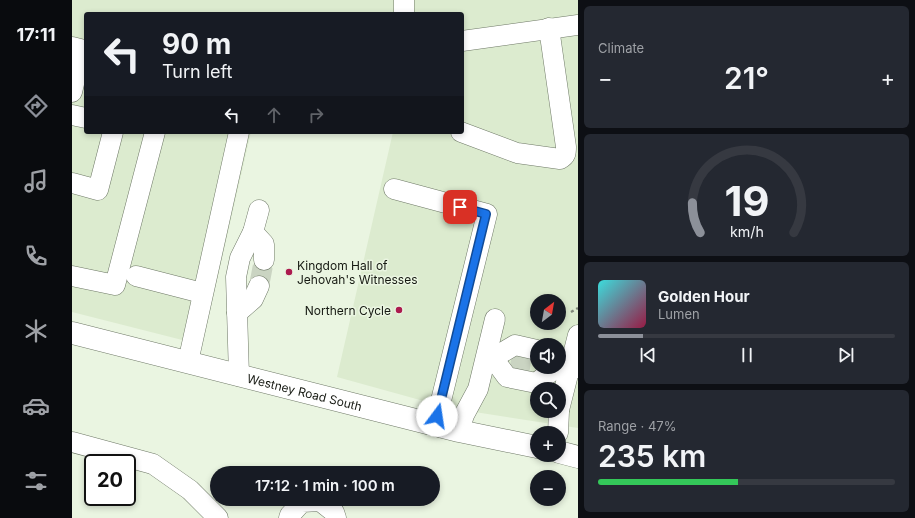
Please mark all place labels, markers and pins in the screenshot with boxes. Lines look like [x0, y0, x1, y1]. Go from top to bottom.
pin [443, 190, 477, 224]
place label: Kingdom Hall of Jehovah's Witnesses [297, 258, 417, 287]
marker: Kingdom Hall of Jehovah's Witnesses [284, 267, 294, 277]
place label: Northern Cycle [305, 303, 391, 318]
marker: Northern Cycle [394, 305, 404, 315]

